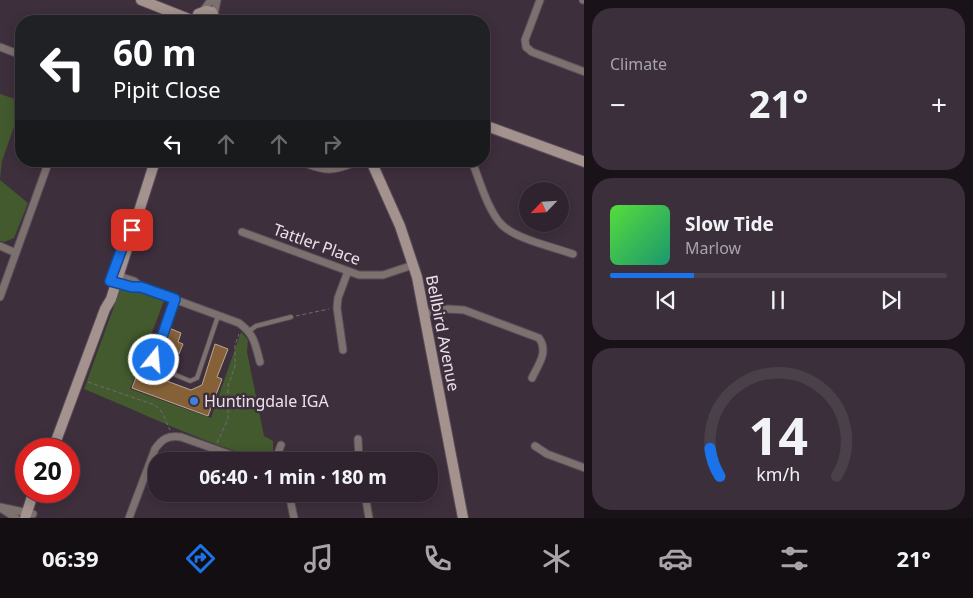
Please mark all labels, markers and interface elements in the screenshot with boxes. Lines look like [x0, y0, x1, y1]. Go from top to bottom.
text: 60 m [113, 29, 196, 76]
icon: left [30, 35, 95, 100]
text: Climate [610, 53, 667, 75]
text: Pipit Close [113, 74, 221, 104]
text: 21° [749, 77, 808, 129]
text: − [610, 85, 626, 123]
text: + [931, 85, 947, 123]
icon: left [159, 130, 187, 158]
icon: ahead [212, 130, 240, 158]
icon: ahead [265, 130, 293, 158]
icon: right [318, 130, 346, 158]
north arrow [519, 182, 569, 232]
map controls [519, 182, 569, 232]
pin [111, 209, 153, 251]
text: Slow Tide [685, 211, 774, 237]
icon: arrive [118, 216, 146, 244]
street label: Tattler Place [270, 218, 364, 270]
text: Marlow [685, 237, 741, 259]
street label: Bellbird Avenue [421, 273, 465, 393]
icon: previous [652, 286, 680, 314]
icon: pause [764, 286, 792, 314]
icon: next [877, 286, 905, 314]
position arrow [127, 333, 179, 385]
place label: Huntingdale IGA [204, 390, 329, 412]
marker: Huntingdale IGA [188, 395, 200, 407]
text: 14 [749, 399, 808, 470]
speed limit sign: 20 [15, 438, 80, 503]
text: km/h [757, 462, 800, 486]
text: 06:40 · 1 min · 180 m [199, 464, 387, 490]
icon: directions [183, 541, 218, 576]
icon: music [301, 541, 336, 576]
icon: phone [420, 541, 455, 576]
icon: climate [539, 541, 574, 576]
icon: car [658, 541, 693, 576]
icon: filters [777, 541, 812, 576]
text: 06:39 [42, 543, 99, 573]
text: 21° [896, 543, 931, 573]

